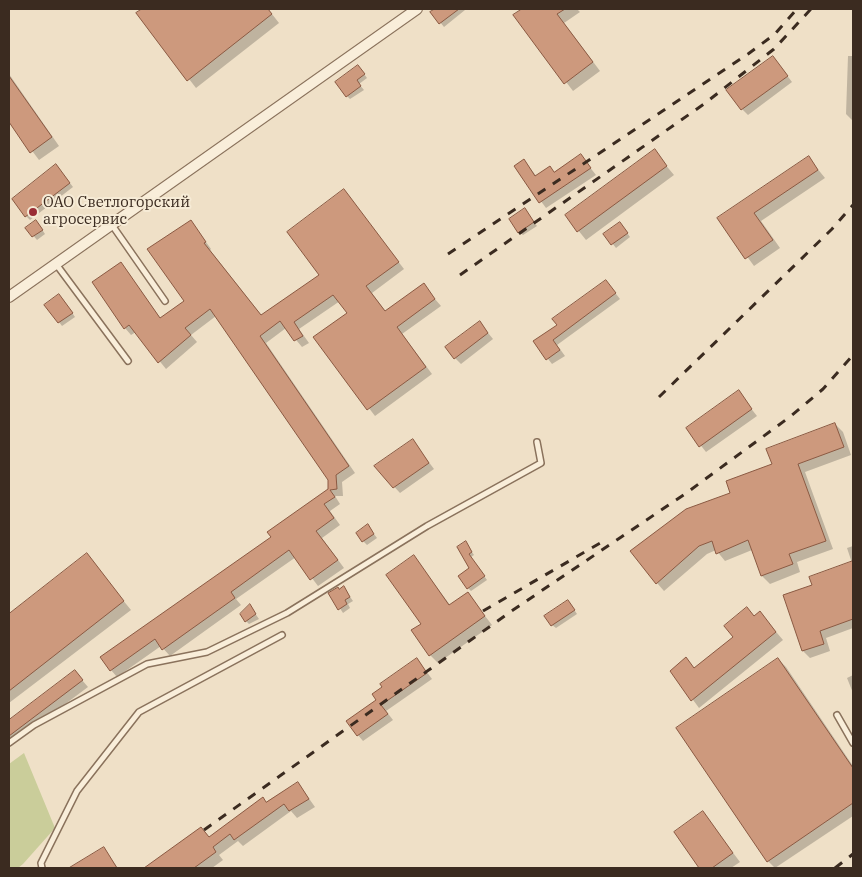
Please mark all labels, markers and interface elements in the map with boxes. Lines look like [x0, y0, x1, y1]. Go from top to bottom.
place label: ОАО Светлогорский агросервис [43, 194, 190, 229]
marker: ОАО Светлогорский агросервис [27, 206, 39, 218]

